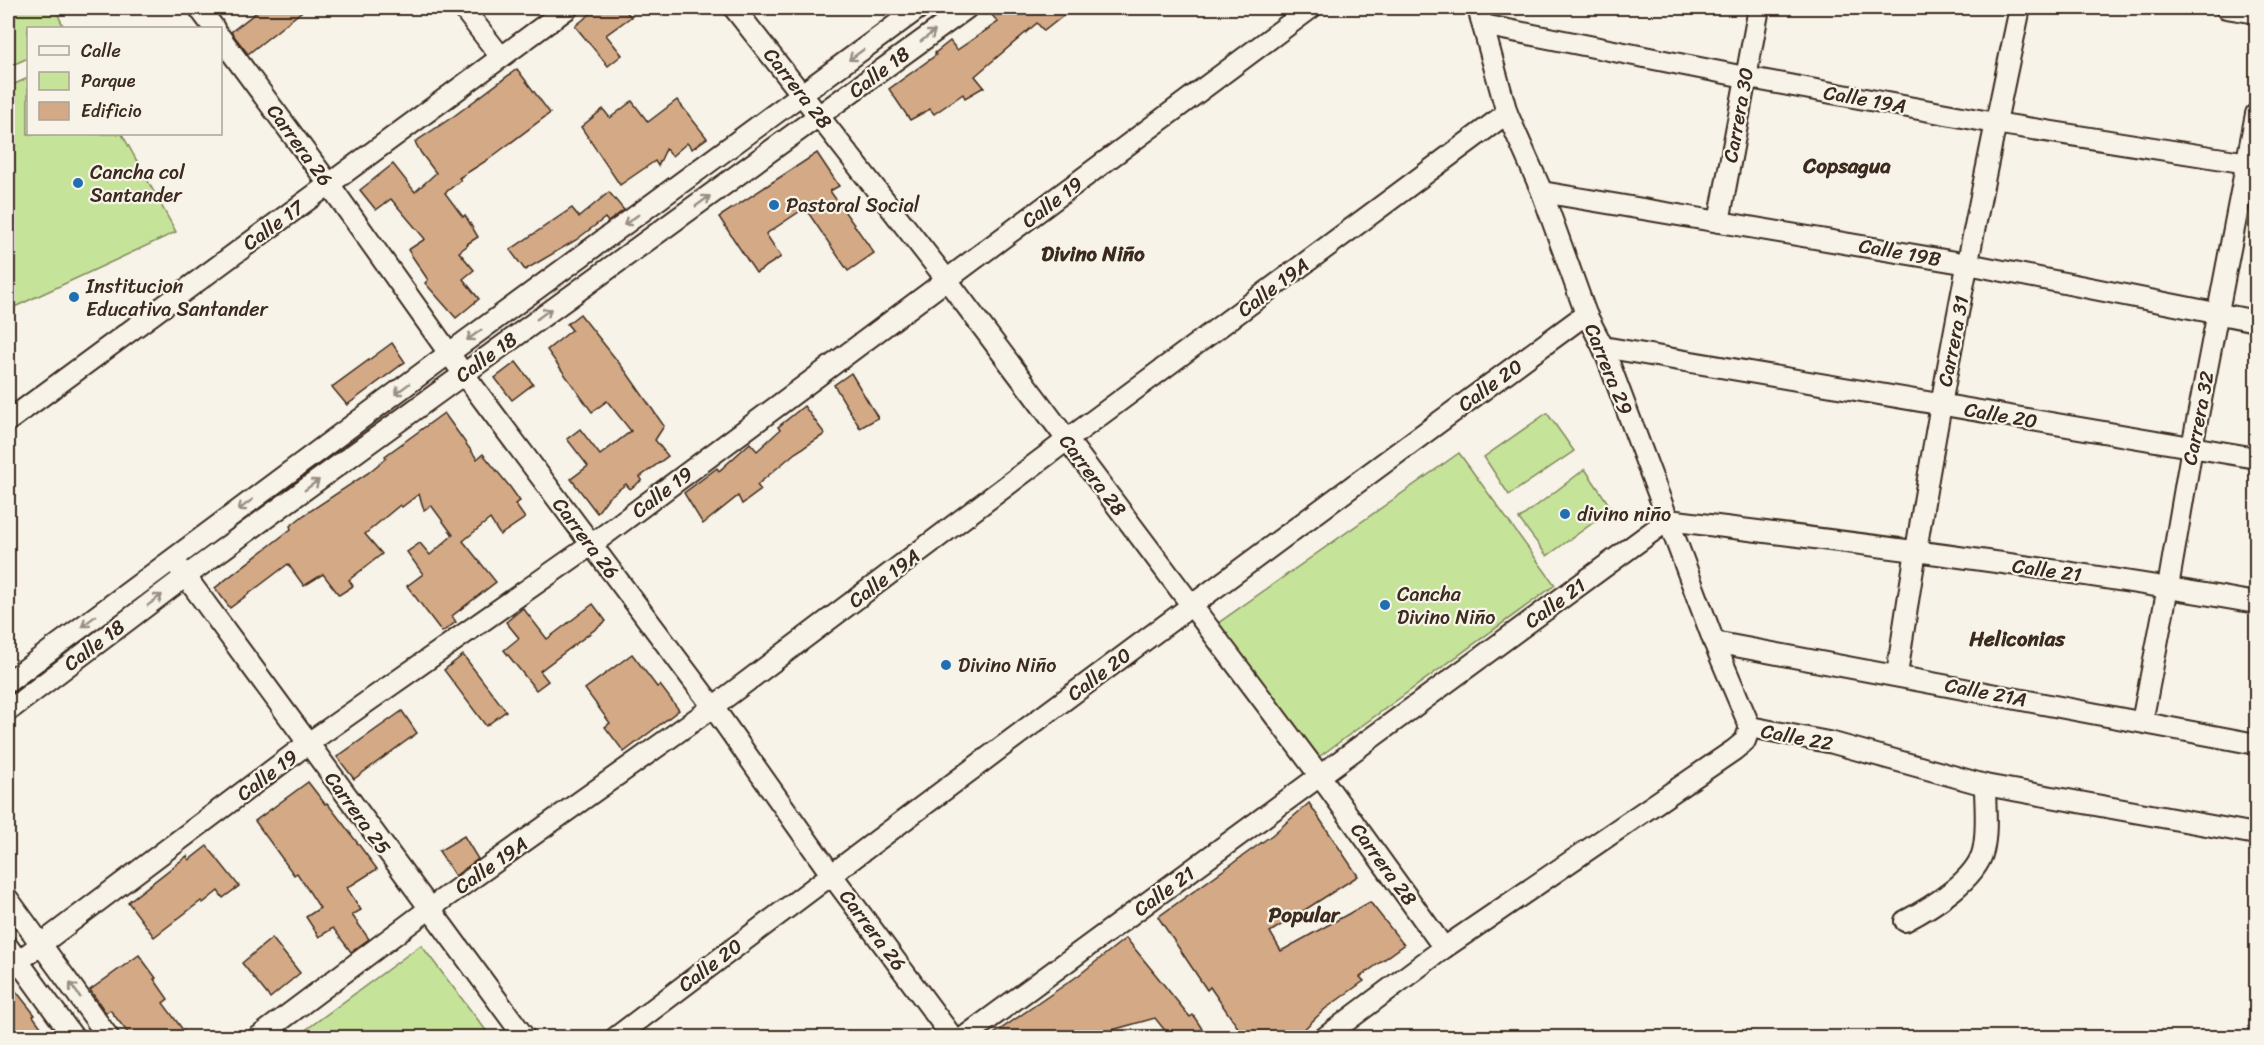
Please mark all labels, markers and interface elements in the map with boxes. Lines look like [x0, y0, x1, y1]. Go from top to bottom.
legend [27, 27, 222, 135]
one-way arrow [919, 30, 935, 42]
text: Calle [81, 35, 121, 67]
street label: Calle 18 [841, 37, 918, 107]
street label: Carrera 28 [754, 40, 841, 137]
one-way arrow [848, 49, 864, 61]
text: Parque [81, 65, 136, 97]
street label: Carrera 30 [1713, 65, 1764, 166]
street label: Calle 19A [1821, 75, 1909, 124]
text: Edificio [81, 95, 142, 127]
street label: Carrera 26 [257, 96, 342, 194]
district label: Copsagua [1802, 147, 1891, 185]
place label: Cancha col Santander [90, 155, 186, 213]
street label: Calle 19 [1014, 167, 1091, 238]
marker: Cancha col Santander [71, 176, 85, 190]
place label: Pastoral Social [786, 188, 920, 223]
street label: Calle 17 [235, 190, 313, 260]
one-way arrow [694, 194, 710, 207]
marker: Pastoral Social [767, 198, 781, 212]
one-way arrow [623, 214, 639, 226]
street label: Calle 19B [1856, 228, 1944, 277]
district label: Divino Niño [1041, 235, 1145, 273]
street label: Calle 19A [1229, 248, 1317, 326]
place label: Institucion Educativa Santander [85, 269, 269, 327]
marker: Institucion Educativa Santander [67, 290, 81, 304]
street label: Carrera 31 [1928, 293, 1979, 390]
one-way arrow [536, 308, 552, 321]
street label: Carrera 29 [1574, 318, 1643, 420]
street label: Calle 18 [448, 323, 525, 392]
one-way arrow [466, 329, 482, 342]
street label: Calle 20 [1450, 350, 1530, 421]
street label: Carrera 32 [2172, 368, 2225, 468]
one-way arrow [394, 382, 410, 395]
street label: Calle 20 [1962, 392, 2040, 439]
street label: Carrera 28 [1050, 426, 1136, 524]
street label: Calle 19 [624, 457, 701, 528]
one-way arrow [304, 479, 320, 491]
street label: Carrera 26 [543, 490, 628, 587]
place label: divino niño [1577, 497, 1671, 532]
one-way arrow [237, 498, 253, 511]
marker: divino niño [1558, 507, 1572, 521]
street label: Calle 19A [840, 539, 928, 617]
street label: Calle 21 [2010, 548, 2084, 593]
street label: Calle 21 [1517, 569, 1594, 638]
place label: Cancha Divino Niño [1397, 577, 1496, 635]
one-way arrow [146, 593, 162, 606]
marker: Cancha Divino Niño [1378, 598, 1392, 612]
street label: Calle 18 [56, 610, 133, 680]
one-way arrow [81, 615, 97, 628]
district label: Heliconias [1968, 620, 2066, 658]
street label: Calle 20 [1059, 638, 1139, 711]
place label: Divino Niño [958, 648, 1057, 683]
marker: Divino Niño [939, 658, 953, 672]
street label: Calle 21A [1942, 667, 2030, 718]
street label: Calle 22 [1758, 713, 1836, 762]
street label: Calle 19 [229, 740, 306, 811]
street label: Carrera 25 [315, 764, 400, 863]
street label: Carrera 28 [1341, 815, 1426, 914]
street label: Calle 19A [447, 827, 535, 904]
street label: Calle 21 [1126, 857, 1203, 926]
street label: Carrera 26 [830, 882, 915, 979]
district label: Popular [1269, 896, 1341, 934]
street label: Calle 20 [670, 929, 750, 1002]
one-way arrow [69, 983, 81, 999]

